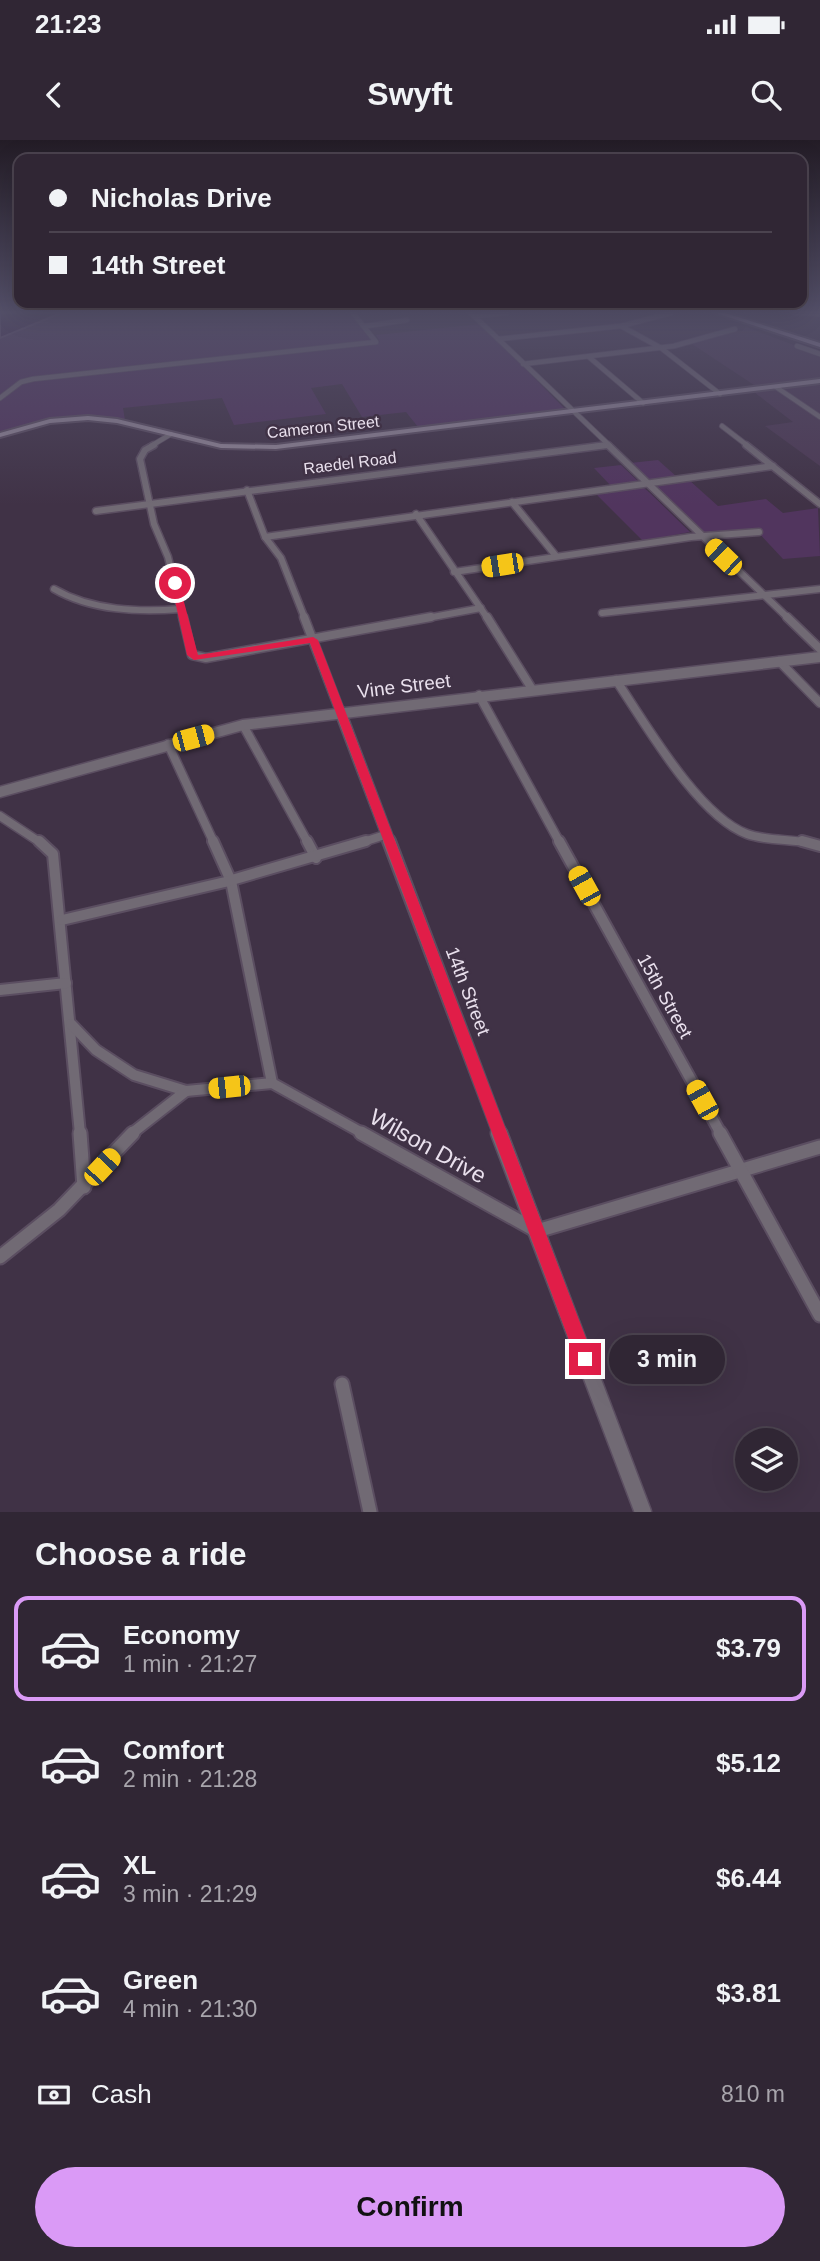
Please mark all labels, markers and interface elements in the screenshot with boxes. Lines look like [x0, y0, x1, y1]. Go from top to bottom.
text: 21:23 [35, 9, 102, 39]
icon: back [35, 76, 73, 114]
text: Swyft [367, 76, 453, 112]
icon: search [747, 76, 785, 114]
text: Nicholas Drive [91, 183, 272, 213]
text: 14th Street [91, 250, 225, 280]
street label: Cameron Street [266, 413, 381, 441]
street label: Raedel Road [303, 449, 397, 477]
car [701, 535, 746, 579]
car [480, 551, 525, 579]
route start [159, 567, 191, 599]
street label: Vine Street [356, 670, 452, 702]
car [170, 722, 217, 754]
car [565, 863, 604, 909]
street label: 14th Street [442, 944, 495, 1039]
street label: 15th Street [633, 950, 697, 1042]
car [208, 1074, 251, 1100]
car [683, 1077, 722, 1123]
street label: Wilson Drive [365, 1103, 491, 1189]
car [80, 1144, 125, 1190]
callout: 3 min [610, 1334, 725, 1384]
route end [569, 1343, 601, 1375]
text: 3 min [637, 1346, 697, 1372]
map controls [735, 1428, 798, 1491]
button: layers [735, 1428, 798, 1491]
text: Choose a ride [35, 1536, 247, 1572]
icon: car [39, 1617, 102, 1680]
text: Economy [123, 1620, 240, 1650]
text: $3.79 [716, 1633, 781, 1663]
text: 1 min · 21:27 [123, 1651, 257, 1677]
icon: car [39, 1732, 102, 1795]
text: Comfort [123, 1735, 224, 1765]
text: $5.12 [716, 1748, 781, 1778]
text: 2 min · 21:28 [123, 1766, 257, 1792]
icon: car [39, 1847, 102, 1910]
text: XL [123, 1850, 156, 1880]
text: $6.44 [716, 1863, 781, 1893]
text: 3 min · 21:29 [123, 1881, 257, 1907]
icon: car [39, 1962, 102, 2025]
text: Green [123, 1965, 198, 1995]
text: $3.81 [716, 1978, 781, 2008]
text: 4 min · 21:30 [123, 1996, 257, 2022]
icon: cash [35, 2076, 73, 2114]
text: Cash [91, 2079, 152, 2109]
text: 810 m [721, 2081, 785, 2107]
button: Confirm [35, 2167, 785, 2247]

